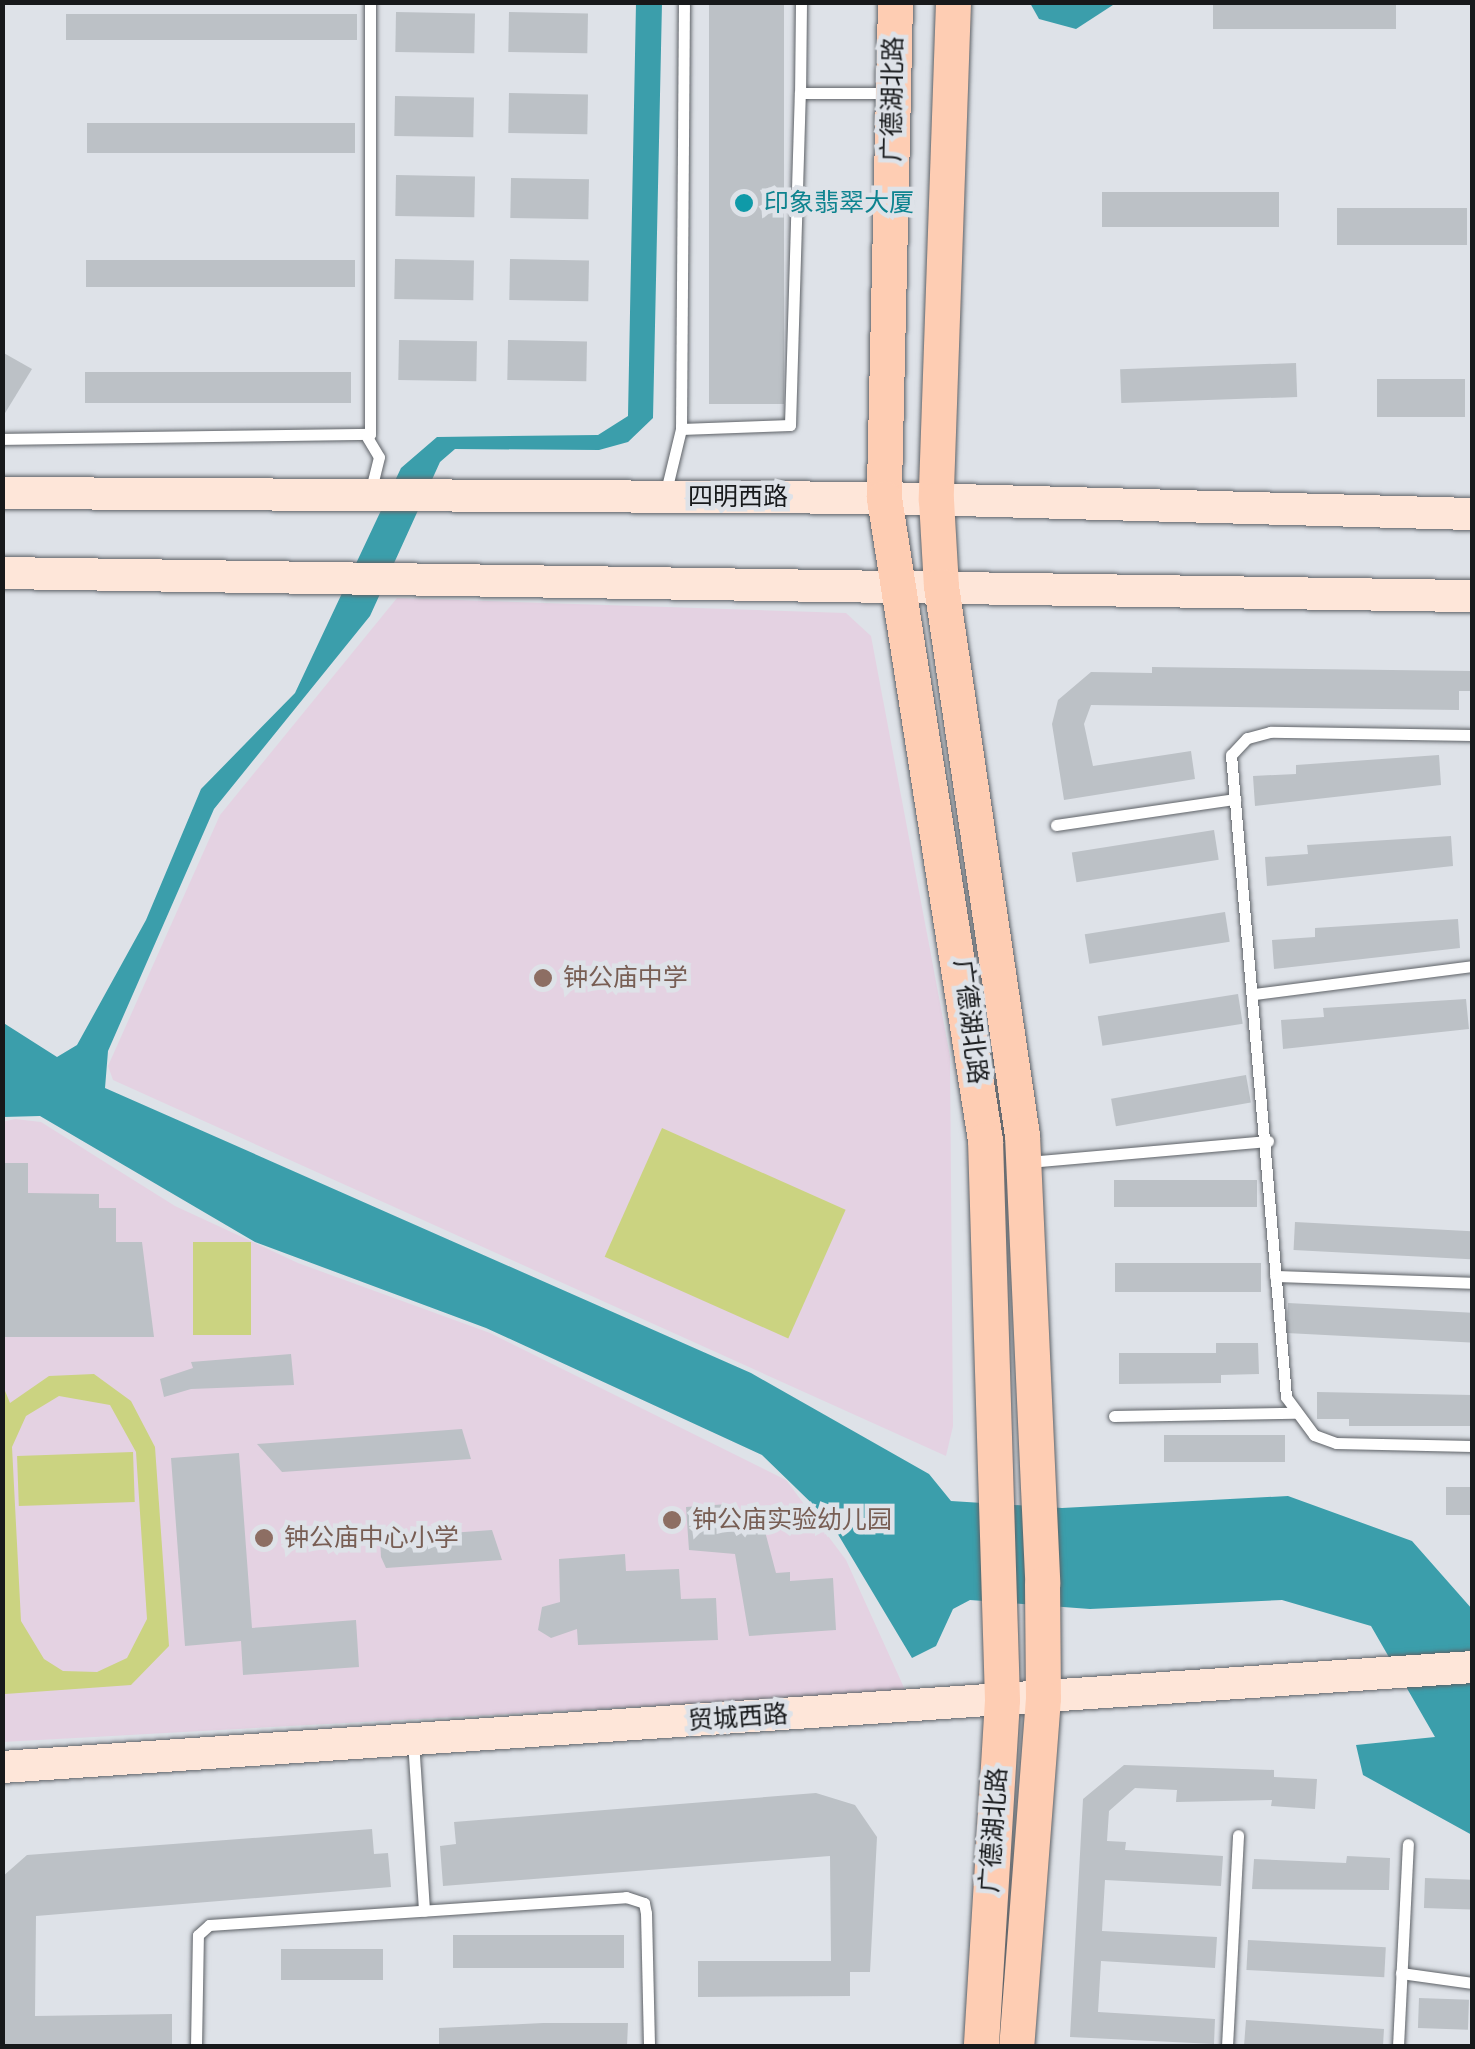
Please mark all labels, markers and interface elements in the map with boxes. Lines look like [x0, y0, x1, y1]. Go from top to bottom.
street label: 广德湖北路 [877, 36, 909, 162]
place label: 印象翡翠大厦 [764, 188, 914, 218]
marker: 印象翡翠大厦 [733, 192, 755, 214]
street label: 四明西路 [688, 482, 788, 512]
street label: 广德湖北路 [947, 958, 993, 1086]
place label: 钟公庙中学 [563, 963, 688, 993]
marker: 钟公庙中学 [532, 967, 554, 989]
place label: 钟公庙实验幼儿园 [692, 1505, 892, 1535]
marker: 钟公庙实验幼儿园 [661, 1509, 683, 1531]
place label: 钟公庙中心小学 [284, 1523, 459, 1553]
marker: 钟公庙中心小学 [253, 1527, 275, 1549]
street label: 贸城西路 [687, 1700, 789, 1736]
street label: 广德湖北路 [975, 1767, 1013, 1893]

